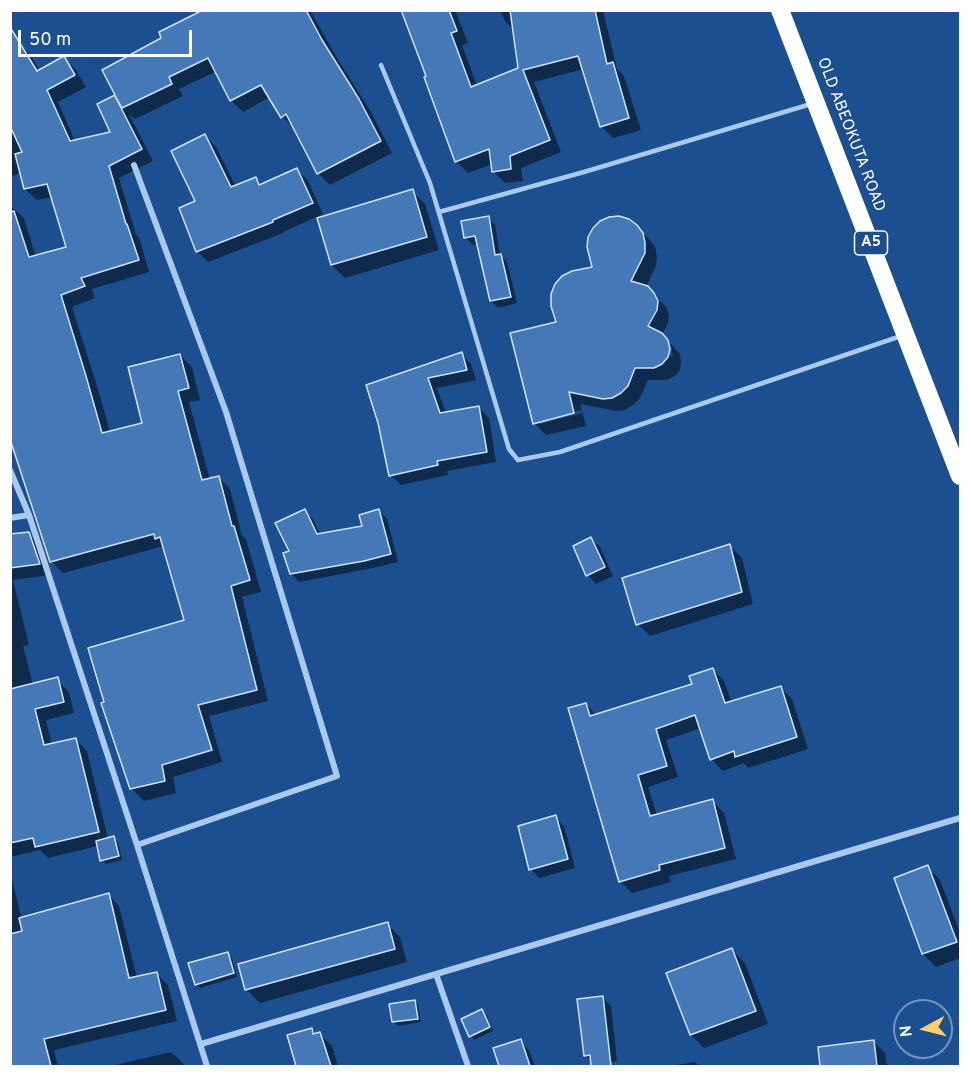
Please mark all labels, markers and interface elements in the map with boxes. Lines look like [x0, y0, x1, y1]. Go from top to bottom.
scale bar [21, 18, 195, 56]
text: 50 m [29, 29, 71, 52]
street label: OLD ABEOKUTA ROAD [812, 55, 888, 215]
road number: A5 [854, 231, 888, 255]
north arrow [893, 999, 953, 1059]
text: N [896, 1024, 918, 1038]

